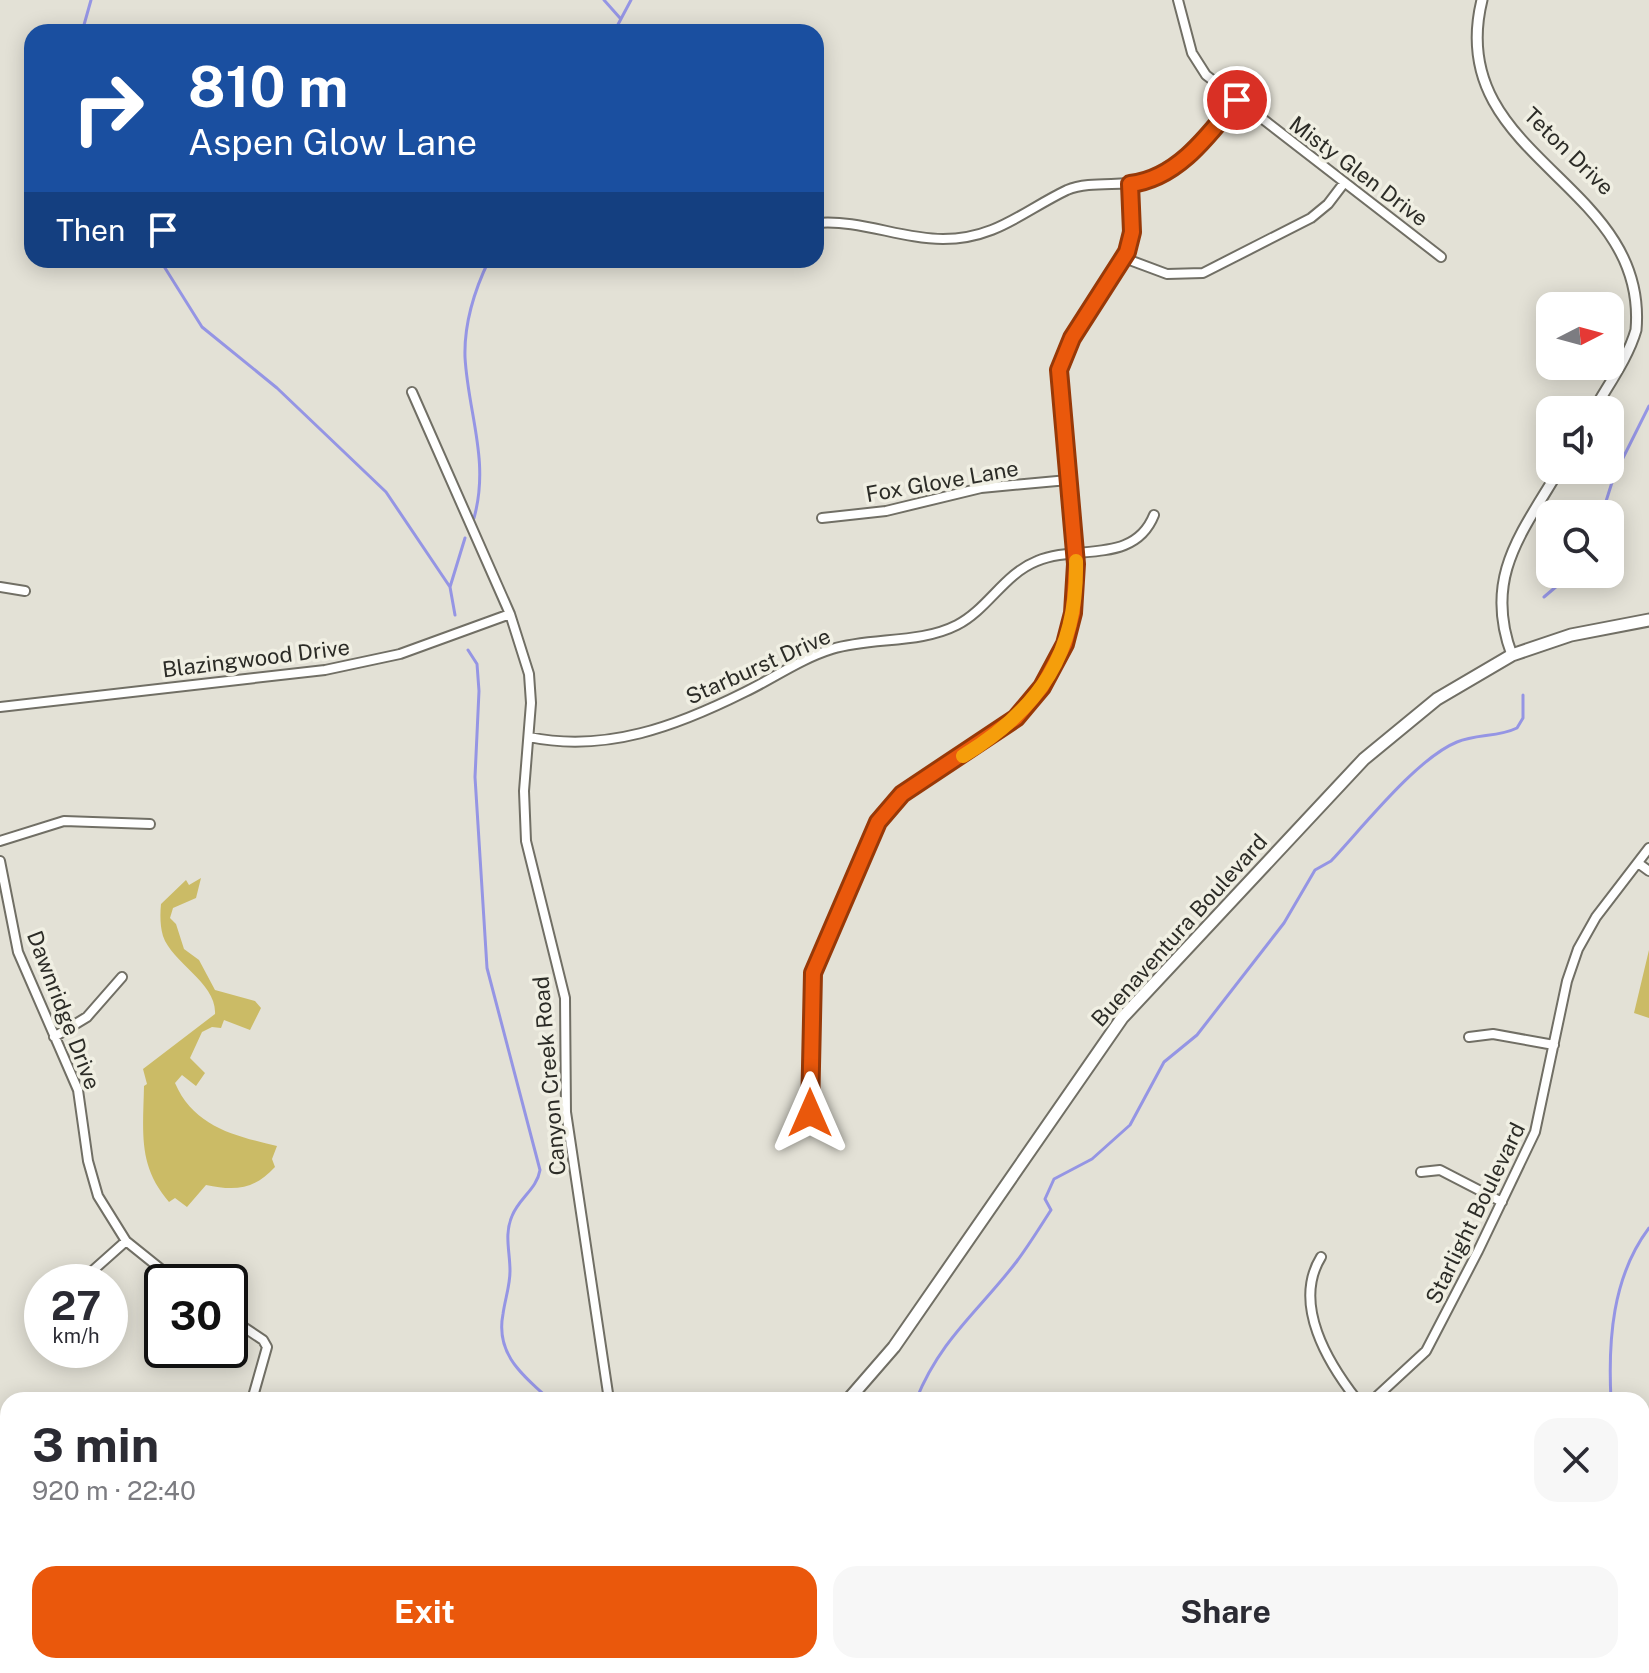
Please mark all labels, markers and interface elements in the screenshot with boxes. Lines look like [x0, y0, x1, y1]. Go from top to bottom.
text: 810 m [188, 54, 348, 120]
icon: right [56, 56, 160, 160]
pin [1203, 66, 1271, 134]
icon: arrive [1215, 78, 1259, 122]
street label: Teton Drive [1519, 102, 1619, 200]
street label: Misty Glen Drive [1285, 110, 1433, 232]
text: Aspen Glow Lane [188, 121, 477, 163]
icon: arrive [141, 208, 185, 252]
text: Then [56, 212, 125, 248]
north arrow [1536, 292, 1624, 380]
map controls [1536, 292, 1624, 588]
button: sound [1536, 396, 1624, 484]
street label: Fox Glove Lane [863, 455, 1021, 507]
button: search [1536, 500, 1624, 588]
street label: Starburst Drive [682, 622, 834, 710]
street label: Blazingwood Drive [161, 634, 351, 682]
street label: Buenaventura Boulevard [1086, 828, 1272, 1032]
street label: Dawnridge Drive [22, 927, 106, 1093]
street label: Canyon Creek Road [527, 975, 571, 1177]
position arrow [768, 1071, 852, 1155]
street label: Starlight Boulevard [1420, 1118, 1530, 1308]
speed limit sign: 30 [144, 1264, 248, 1368]
text: 27 [51, 1282, 101, 1329]
text: km/h [52, 1324, 100, 1348]
text: 3 min [32, 1416, 159, 1473]
button: close [1534, 1418, 1618, 1502]
text: 920 m · 22:40 [32, 1475, 196, 1506]
button: Exit [32, 1566, 817, 1658]
button: Share [833, 1566, 1618, 1658]

